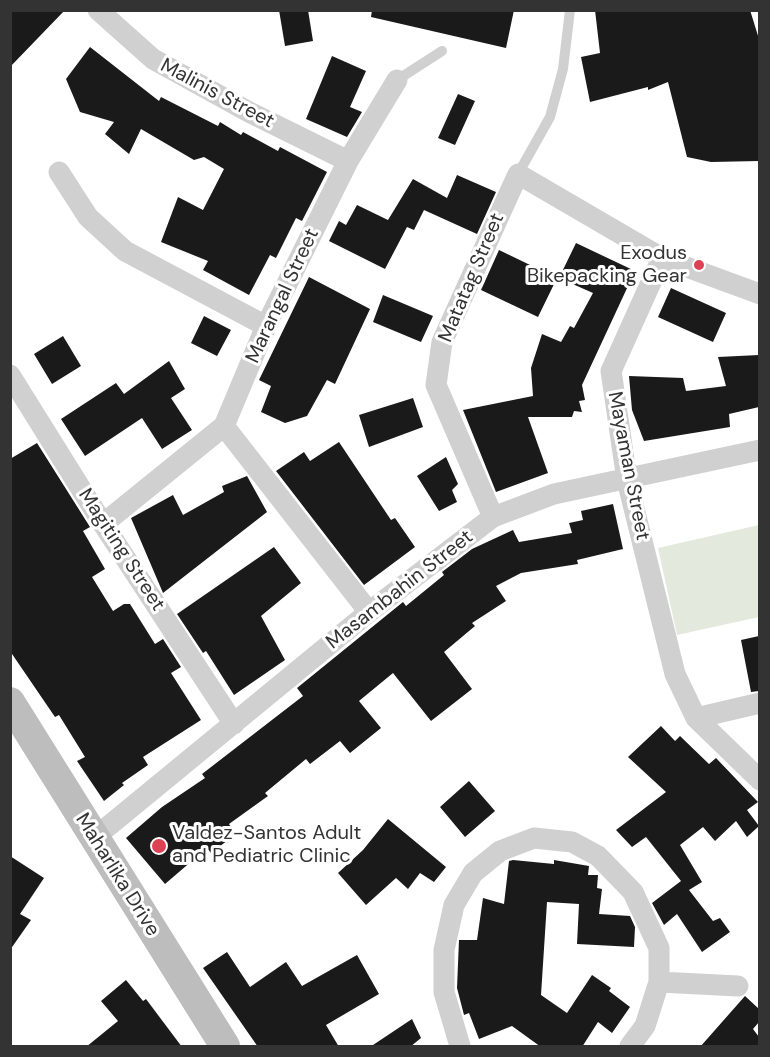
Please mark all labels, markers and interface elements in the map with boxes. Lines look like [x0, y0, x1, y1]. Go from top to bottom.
street label: Malinis Street [156, 54, 278, 134]
street label: Matatag Street [434, 210, 510, 346]
street label: Marangal Street [241, 225, 325, 367]
place label: Exodus Bikepacking Gear [527, 242, 687, 289]
marker: Exodus Bikepacking Gear [692, 258, 706, 272]
street label: Mayaman Street [602, 390, 654, 542]
street label: Magiting Street [73, 484, 169, 616]
street label: Masambahin Street [322, 525, 478, 655]
street label: Maharlika Drive [70, 809, 164, 941]
place label: Valdez-Santos Adult and Pediatric Clinic [172, 822, 361, 869]
marker: Valdez-Santos Adult and Pediatric Clinic [150, 837, 168, 855]

